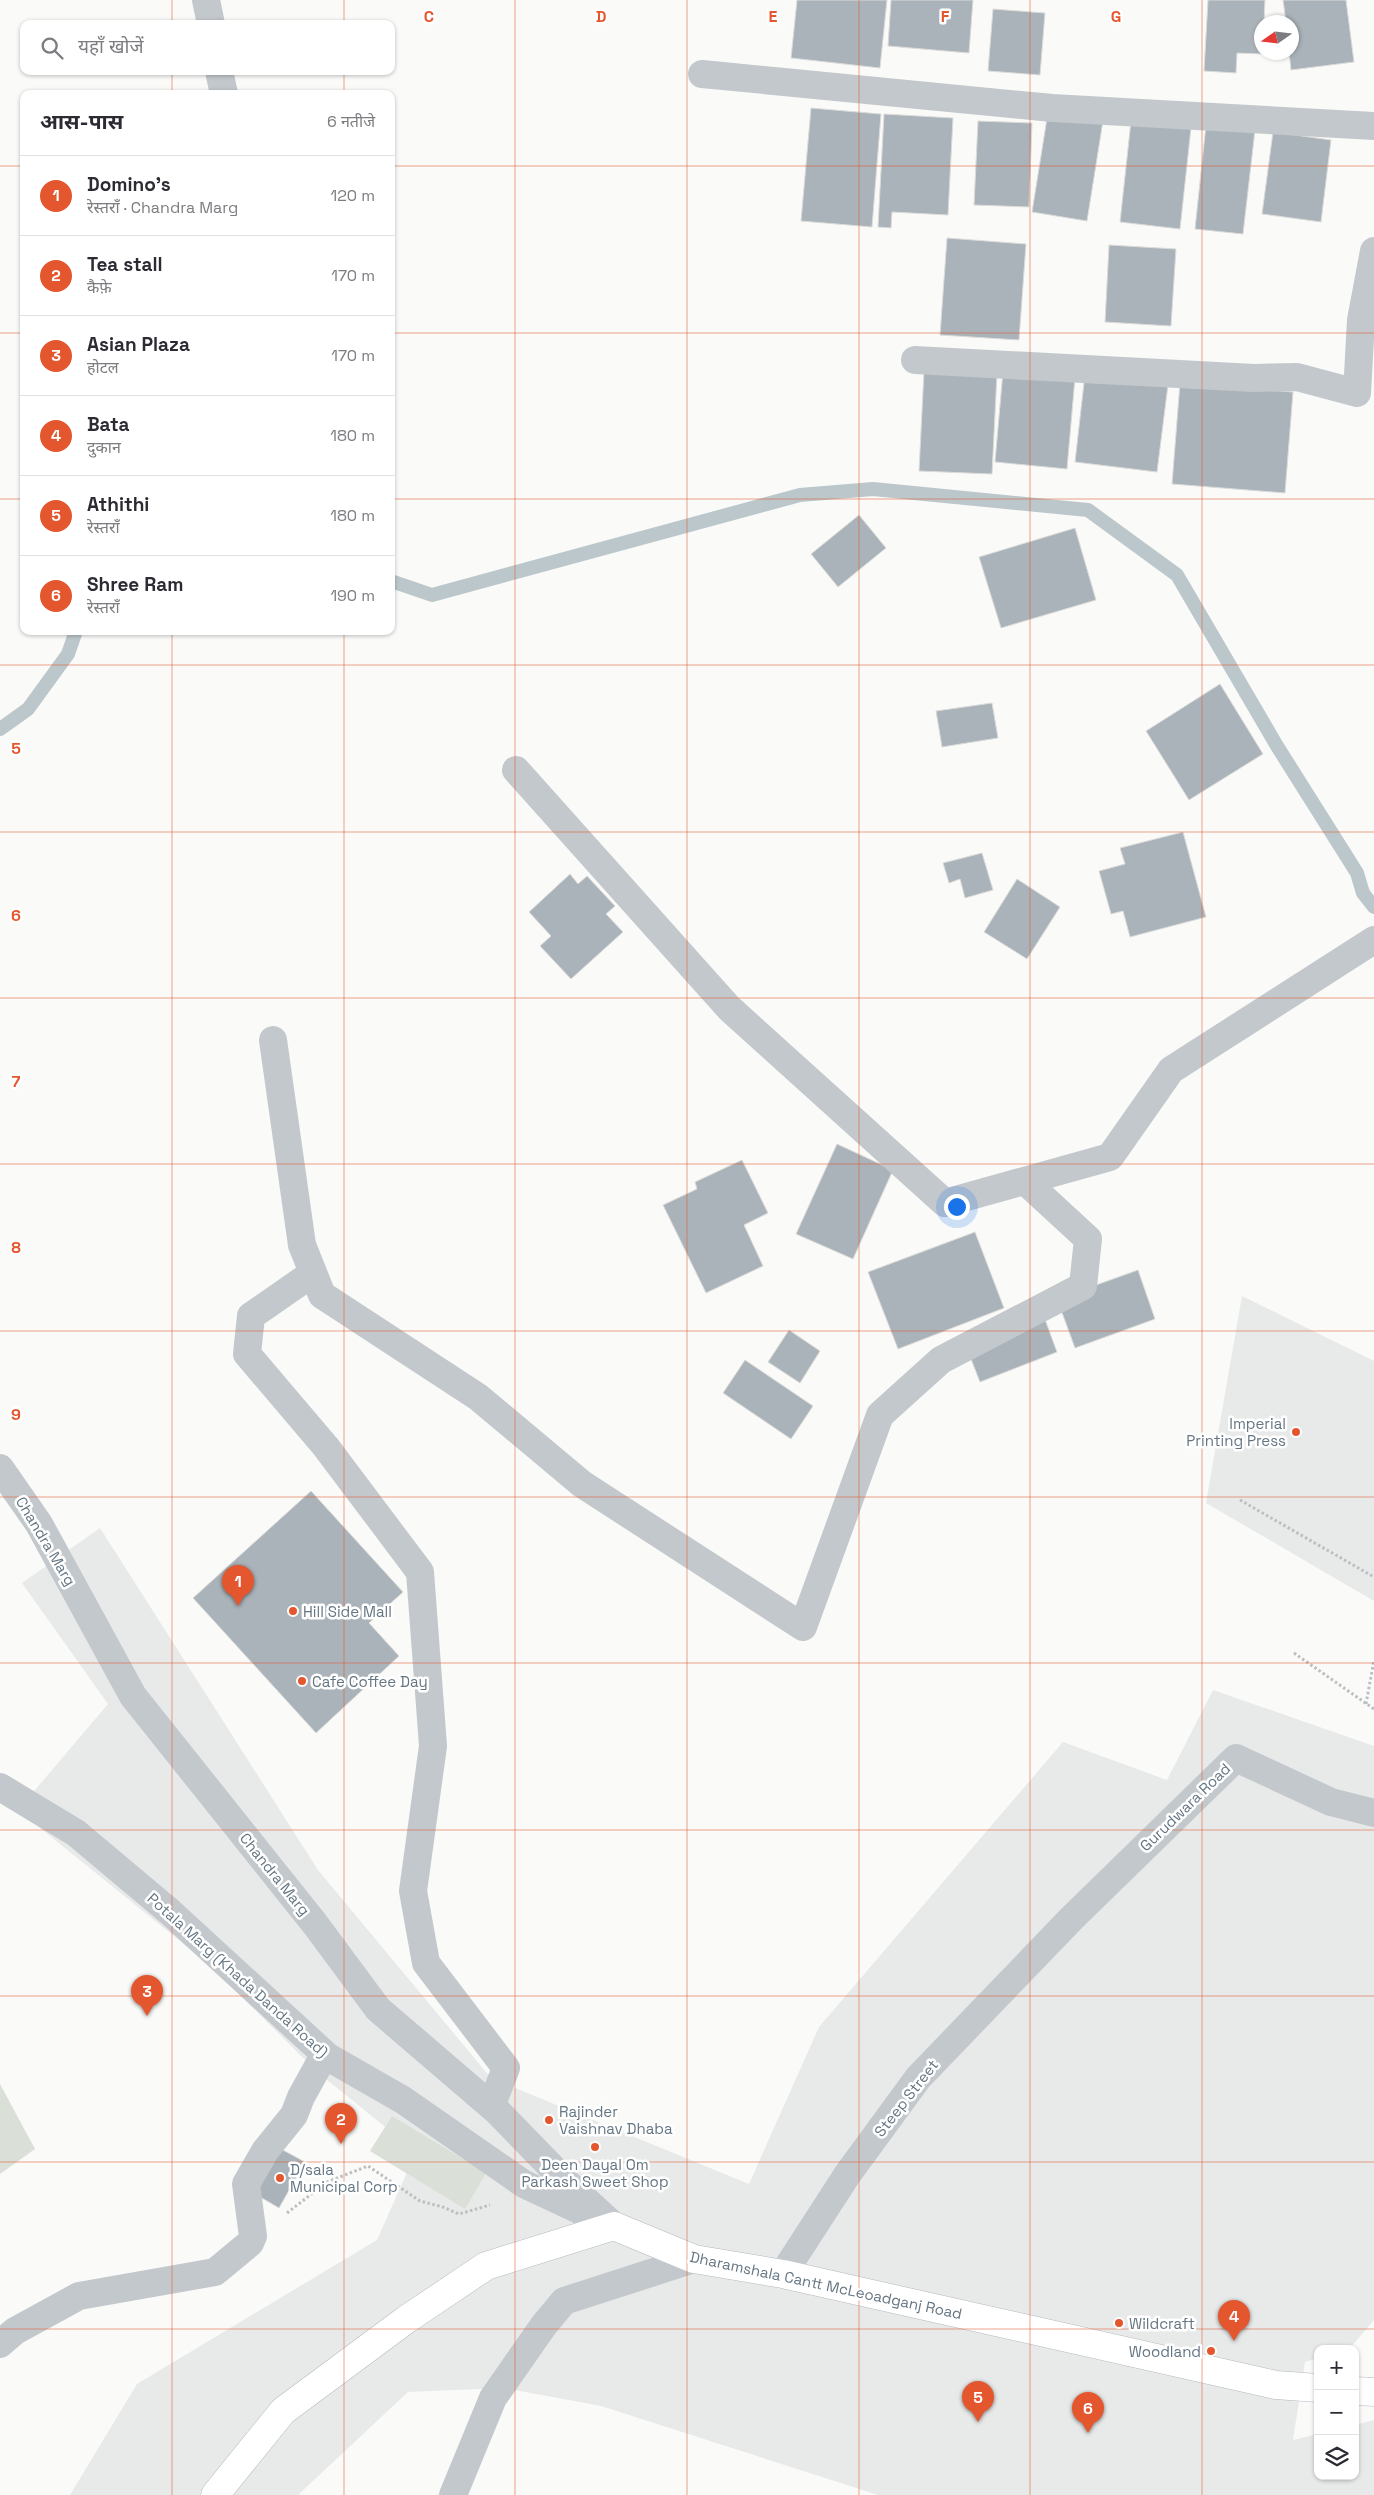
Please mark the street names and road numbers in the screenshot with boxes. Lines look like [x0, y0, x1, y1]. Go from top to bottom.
street label: Chandra Marg [12, 1493, 80, 1589]
street label: Gurudwara Road [1136, 1759, 1234, 1855]
street label: Chandra Marg [236, 1829, 314, 1919]
street label: Potala Marg (Khada Danda Road) [143, 1889, 332, 2062]
street label: Steep Street [870, 2055, 942, 2140]
street label: Dharamshala Cantt McLeoadganj Road [688, 2247, 964, 2323]

